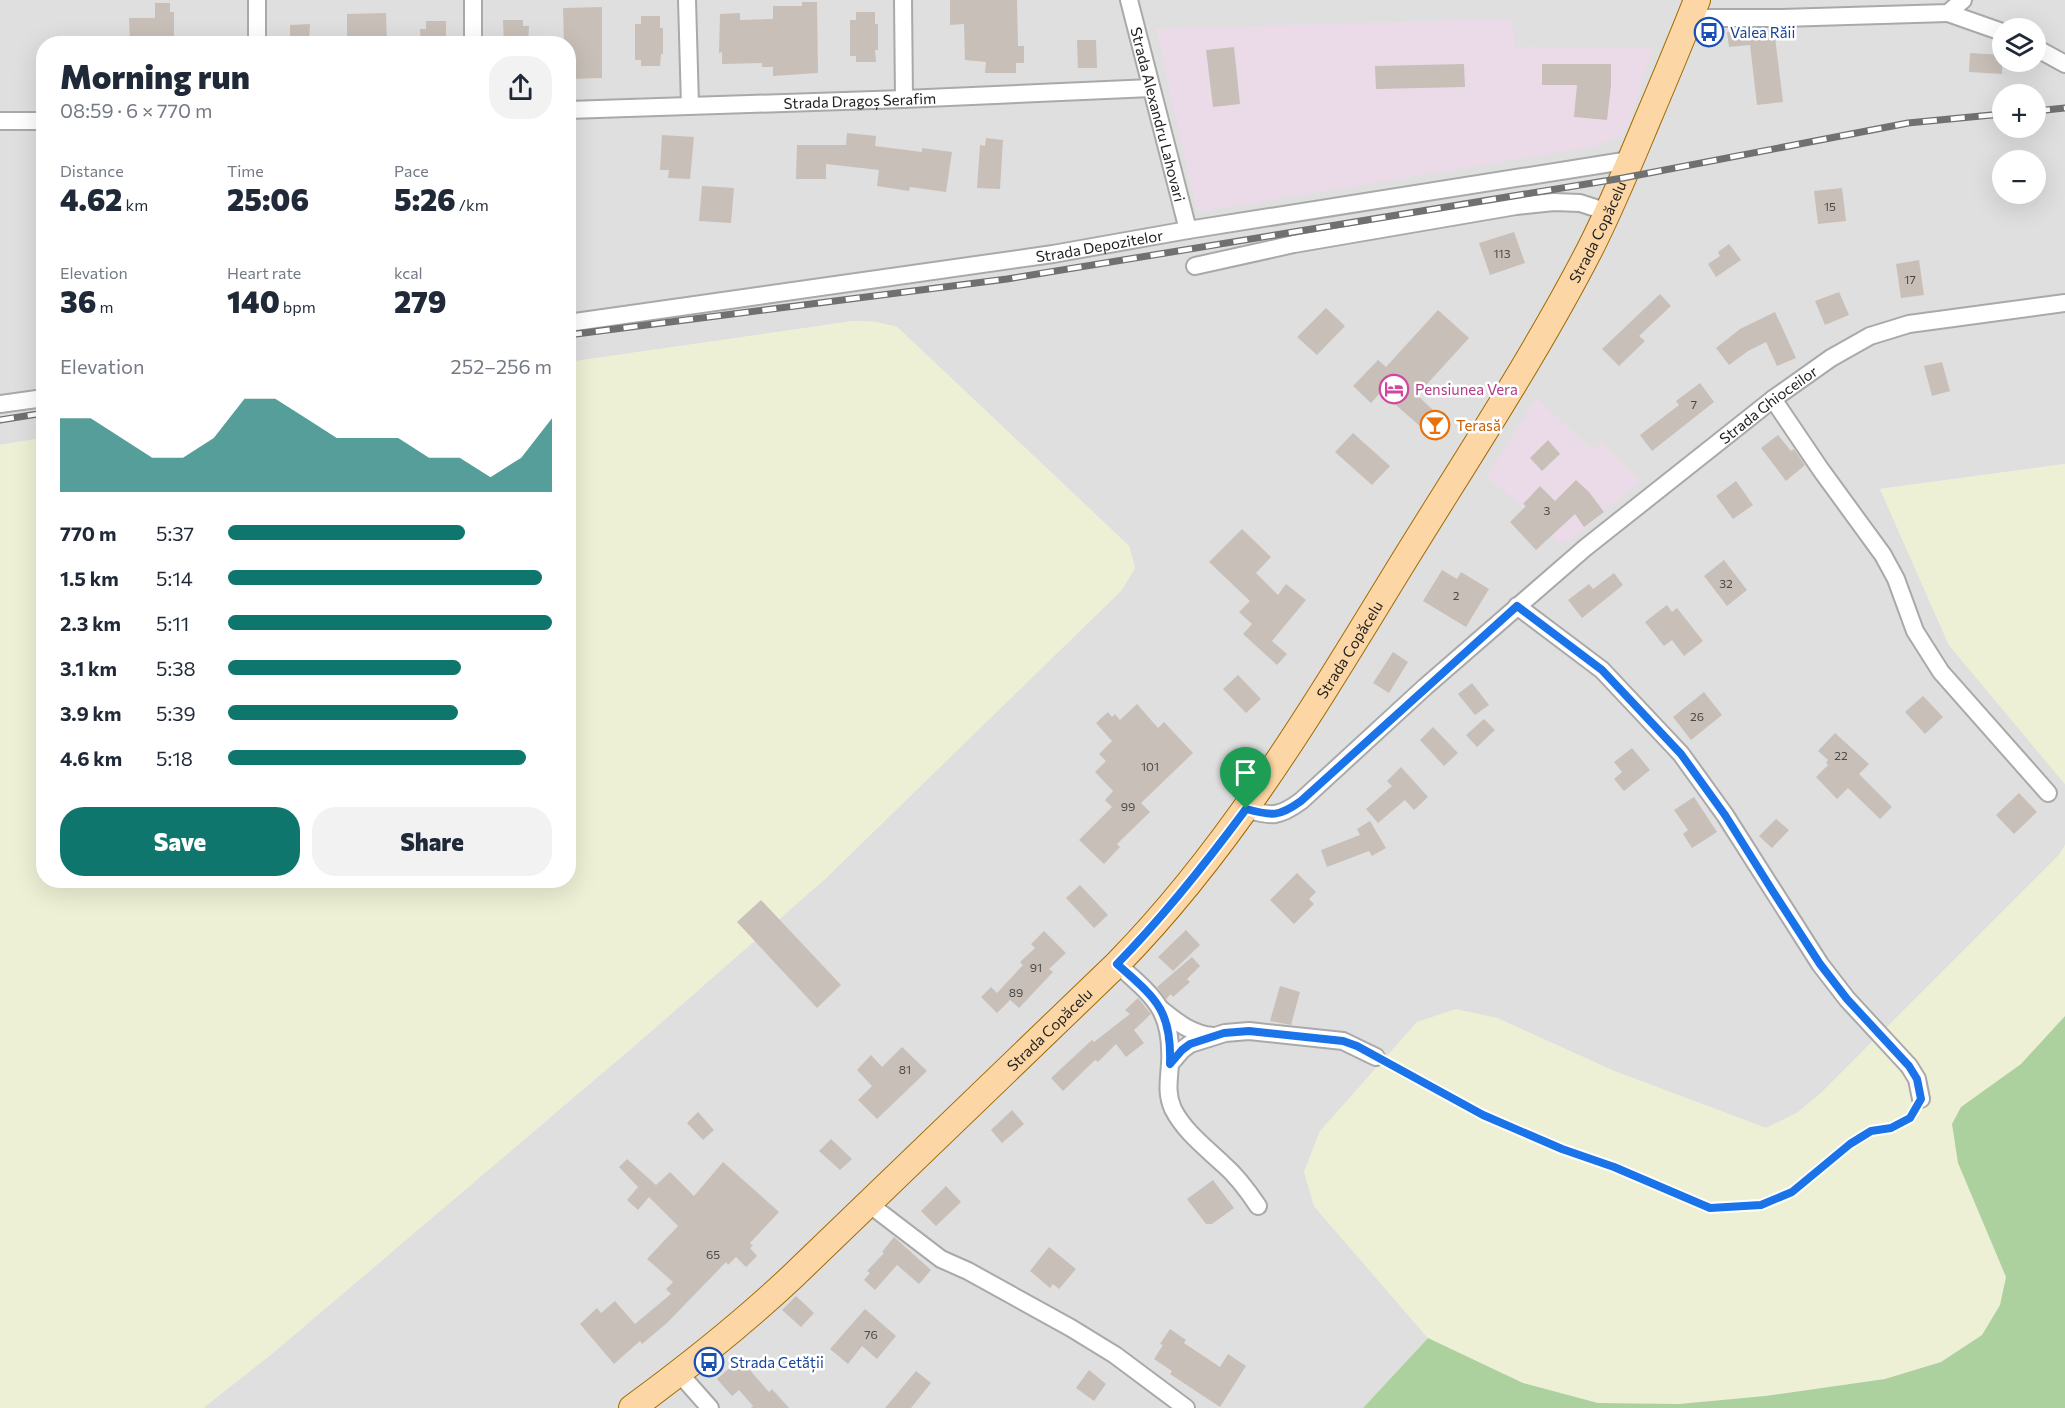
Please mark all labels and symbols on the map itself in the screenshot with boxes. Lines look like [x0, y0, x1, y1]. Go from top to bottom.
bus stop icon: Valea Răii [1693, 16, 1725, 48]
place label: Valea Răii [1730, 23, 1795, 41]
street label: Strada Alexandru Lahovari [1127, 25, 1189, 203]
street label: Strada Dragoș Serafim [783, 89, 936, 112]
street label: Strada Copăcelu [1565, 178, 1630, 286]
house number: 15 [1824, 199, 1836, 213]
street label: Strada Depozitelor [1035, 226, 1164, 265]
house number: 113 [1493, 246, 1511, 260]
house number: 17 [1904, 272, 1916, 286]
street label: Strada Ghioceilor [1715, 362, 1821, 447]
hotel icon: Pensiunea Vera [1378, 373, 1410, 405]
place label: Pensiunea Vera [1415, 380, 1518, 398]
house number: 7 [1691, 397, 1697, 411]
bar icon: Terasă [1419, 409, 1451, 441]
place label: Terasă [1456, 416, 1501, 434]
house number: 3 [1544, 503, 1551, 517]
house number: 32 [1719, 576, 1733, 590]
house number: 2 [1453, 588, 1460, 602]
street label: Strada Copăcelu [1312, 597, 1386, 702]
house number: 26 [1690, 709, 1704, 723]
pin [1220, 747, 1271, 809]
house number: 22 [1834, 748, 1848, 762]
house number: 101 [1141, 759, 1159, 773]
house number: 99 [1121, 799, 1135, 813]
house number: 91 [1030, 960, 1042, 974]
street label: Strada Copăcelu [1003, 984, 1096, 1074]
house number: 89 [1009, 985, 1023, 999]
house number: 81 [899, 1062, 911, 1076]
house number: 65 [706, 1247, 720, 1261]
house number: 76 [864, 1327, 878, 1341]
bus stop icon: Strada Cetății [693, 1346, 725, 1378]
place label: Strada Cetății [730, 1353, 824, 1373]

